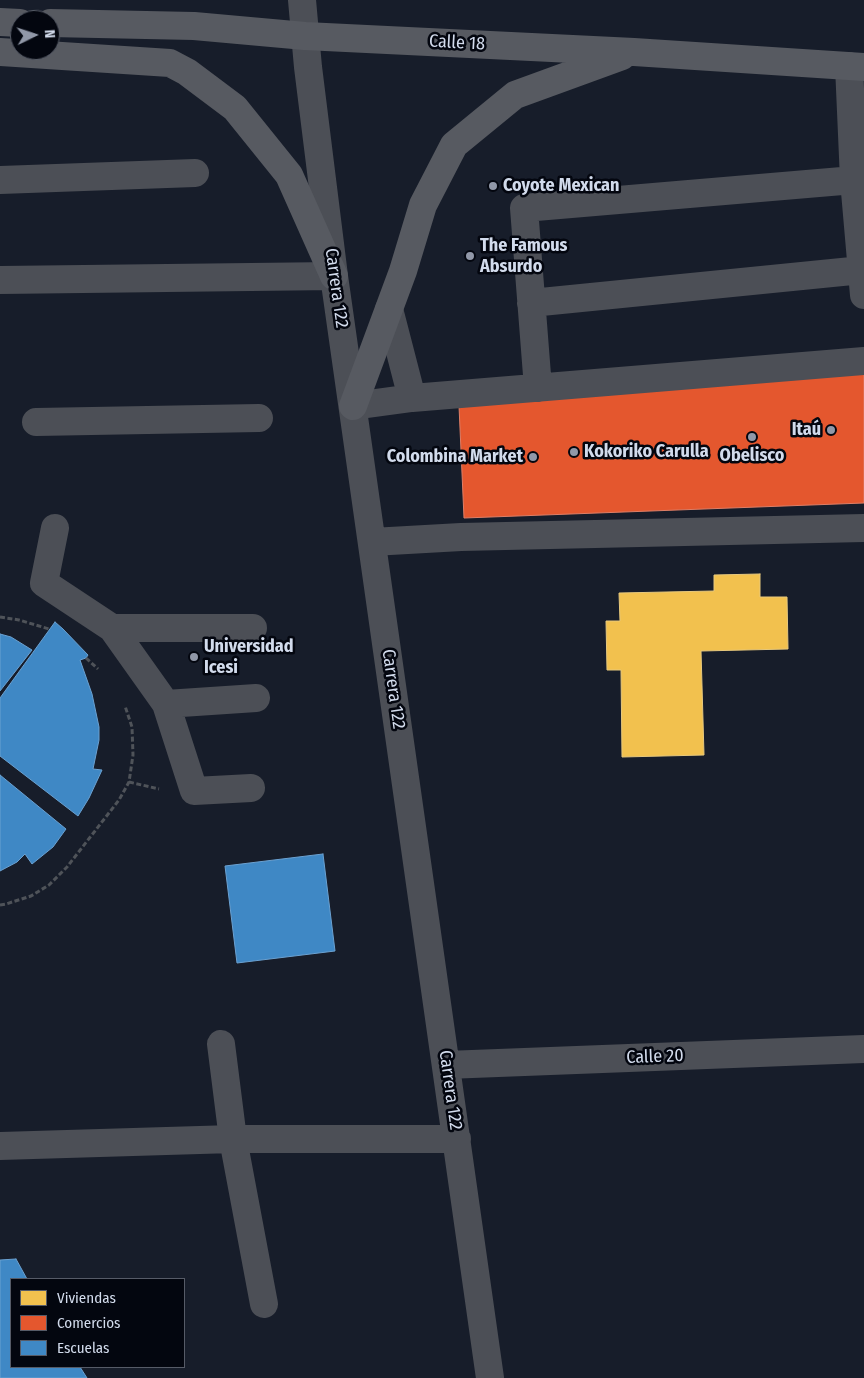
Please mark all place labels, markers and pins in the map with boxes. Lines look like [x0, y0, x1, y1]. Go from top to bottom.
place label: Coyote Mexican [503, 175, 619, 197]
marker: Coyote Mexican [487, 180, 499, 192]
place label: The Famous Absurdo [480, 235, 567, 278]
marker: The Famous Absurdo [464, 250, 476, 262]
place label: Itaú [792, 419, 821, 441]
marker: Itaú [825, 424, 837, 436]
marker: Obelisco [746, 431, 758, 443]
place label: Kokoriko Carulla [584, 441, 709, 463]
place label: Obelisco [720, 445, 784, 467]
place label: Colombina Market [387, 446, 523, 468]
marker: Kokoriko Carulla [568, 446, 580, 458]
marker: Colombina Market [527, 451, 539, 463]
place label: Universidad Icesi [204, 636, 294, 679]
marker: Universidad Icesi [188, 651, 200, 663]

